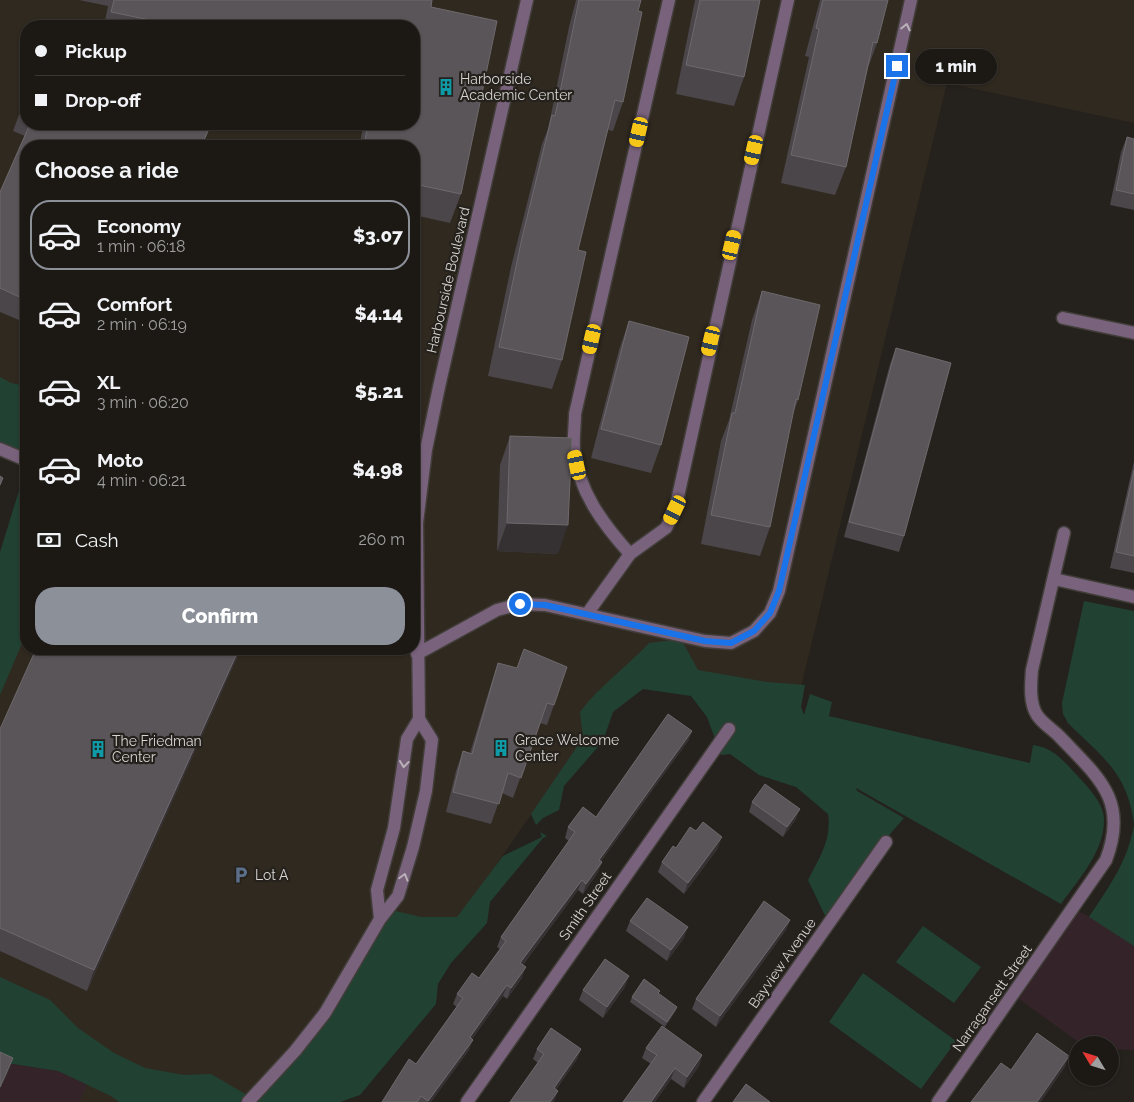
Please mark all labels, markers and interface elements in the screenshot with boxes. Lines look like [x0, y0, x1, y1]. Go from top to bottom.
one-way arrow [900, 22, 910, 31]
text: Pickup [65, 40, 127, 62]
callout: 1 min [914, 48, 997, 84]
route end [886, 55, 908, 77]
text: 1 min [935, 57, 977, 76]
place label: Harborside Academic Center [460, 71, 572, 103]
building icon: Harborside Academic Center [436, 77, 456, 97]
text: Drop-off [65, 89, 141, 111]
car [628, 116, 649, 148]
car [743, 134, 764, 166]
text: Choose a ride [35, 157, 179, 183]
street label: Harbourside Boulevard [423, 205, 473, 355]
icon: car [37, 213, 82, 258]
text: Economy [97, 215, 181, 237]
text: $3.07 [353, 224, 403, 246]
car [721, 229, 742, 261]
text: 1 min · 06:18 [97, 237, 185, 256]
icon: car [37, 291, 82, 336]
text: Comfort [97, 293, 172, 315]
text: $4.14 [354, 302, 403, 324]
text: 2 min · 06:19 [97, 315, 187, 334]
car [581, 323, 602, 355]
car [700, 325, 721, 357]
icon: car [37, 369, 82, 414]
text: XL [97, 371, 120, 393]
text: $5.21 [355, 380, 403, 402]
text: 3 min · 06:20 [97, 393, 189, 412]
icon: car [37, 447, 82, 492]
text: Moto [97, 449, 143, 471]
car [566, 449, 587, 481]
text: $4.98 [353, 458, 403, 480]
text: 4 min · 06:21 [97, 471, 186, 490]
car [661, 493, 688, 527]
icon: cash [35, 526, 63, 554]
text: Cash [75, 529, 119, 551]
text: 260 m [358, 530, 405, 549]
button: Confirm [35, 587, 405, 645]
route start [509, 593, 531, 615]
place label: Grace Welcome Center [515, 732, 619, 764]
place label: The Friedman Center [112, 733, 202, 765]
building icon: Grace Welcome Center [491, 738, 511, 758]
building icon: The Friedman Center [88, 739, 108, 759]
one-way arrow [399, 760, 410, 768]
parking icon: Lot A [231, 865, 251, 885]
place label: Lot A [255, 867, 289, 883]
street label: Smith Street [556, 869, 615, 943]
one-way arrow [398, 874, 408, 882]
street label: Bayview Avenue [745, 915, 819, 1011]
street label: Narragansett Street [949, 941, 1035, 1055]
north arrow [1069, 1036, 1119, 1086]
map controls [1069, 1036, 1119, 1086]

